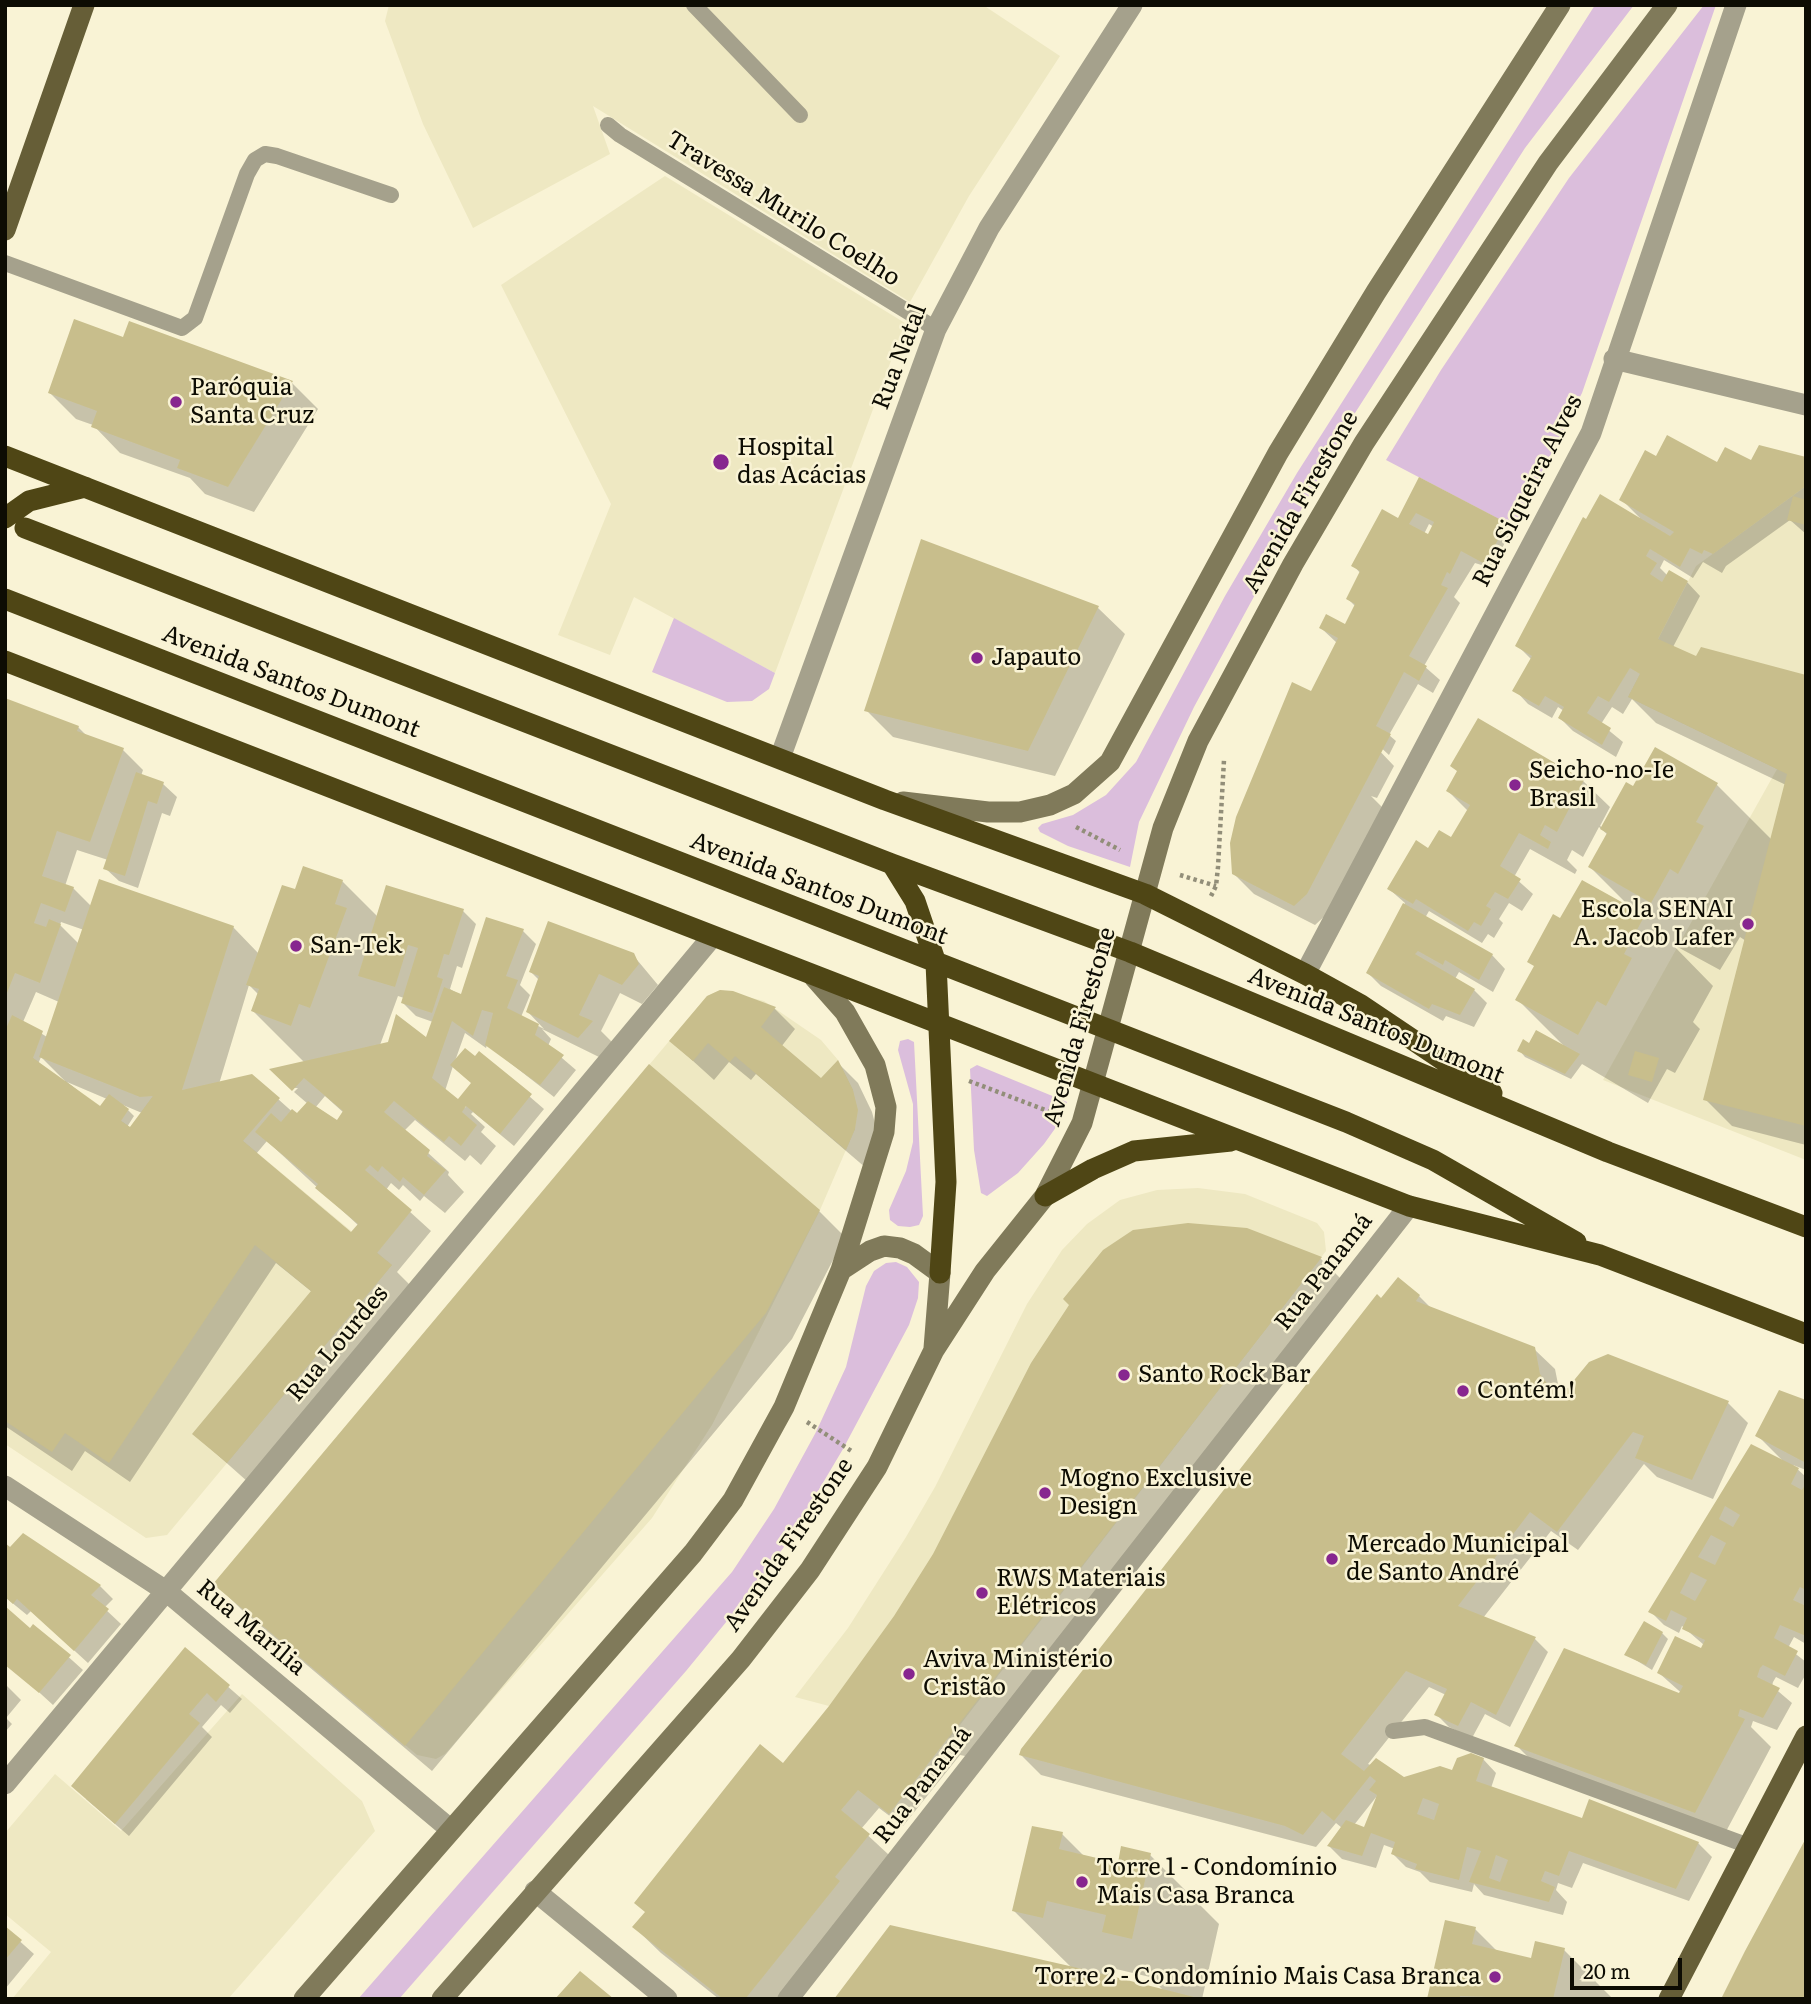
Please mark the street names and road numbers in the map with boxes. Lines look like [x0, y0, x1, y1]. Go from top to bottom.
street label: Travessa Murilo Coelho [661, 125, 905, 293]
street label: Rua Natal [867, 300, 933, 414]
street label: Rua Siqueira Alves [1467, 390, 1589, 592]
street label: Avenida Firestone [1237, 406, 1365, 598]
street label: Avenida Santos Dumont [158, 619, 424, 745]
street label: Avenida Santos Dumont [686, 826, 952, 952]
street label: Avenida Firestone [1038, 924, 1122, 1130]
street label: Avenida Santos Dumont [1244, 961, 1508, 1091]
street label: Rua Panamá [1269, 1207, 1379, 1337]
street label: Rua Lourdes [281, 1280, 395, 1408]
street label: Avenida Firestone [718, 1453, 860, 1637]
street label: Rua Marília [190, 1574, 312, 1682]
street label: Rua Panamá [868, 1720, 978, 1850]

